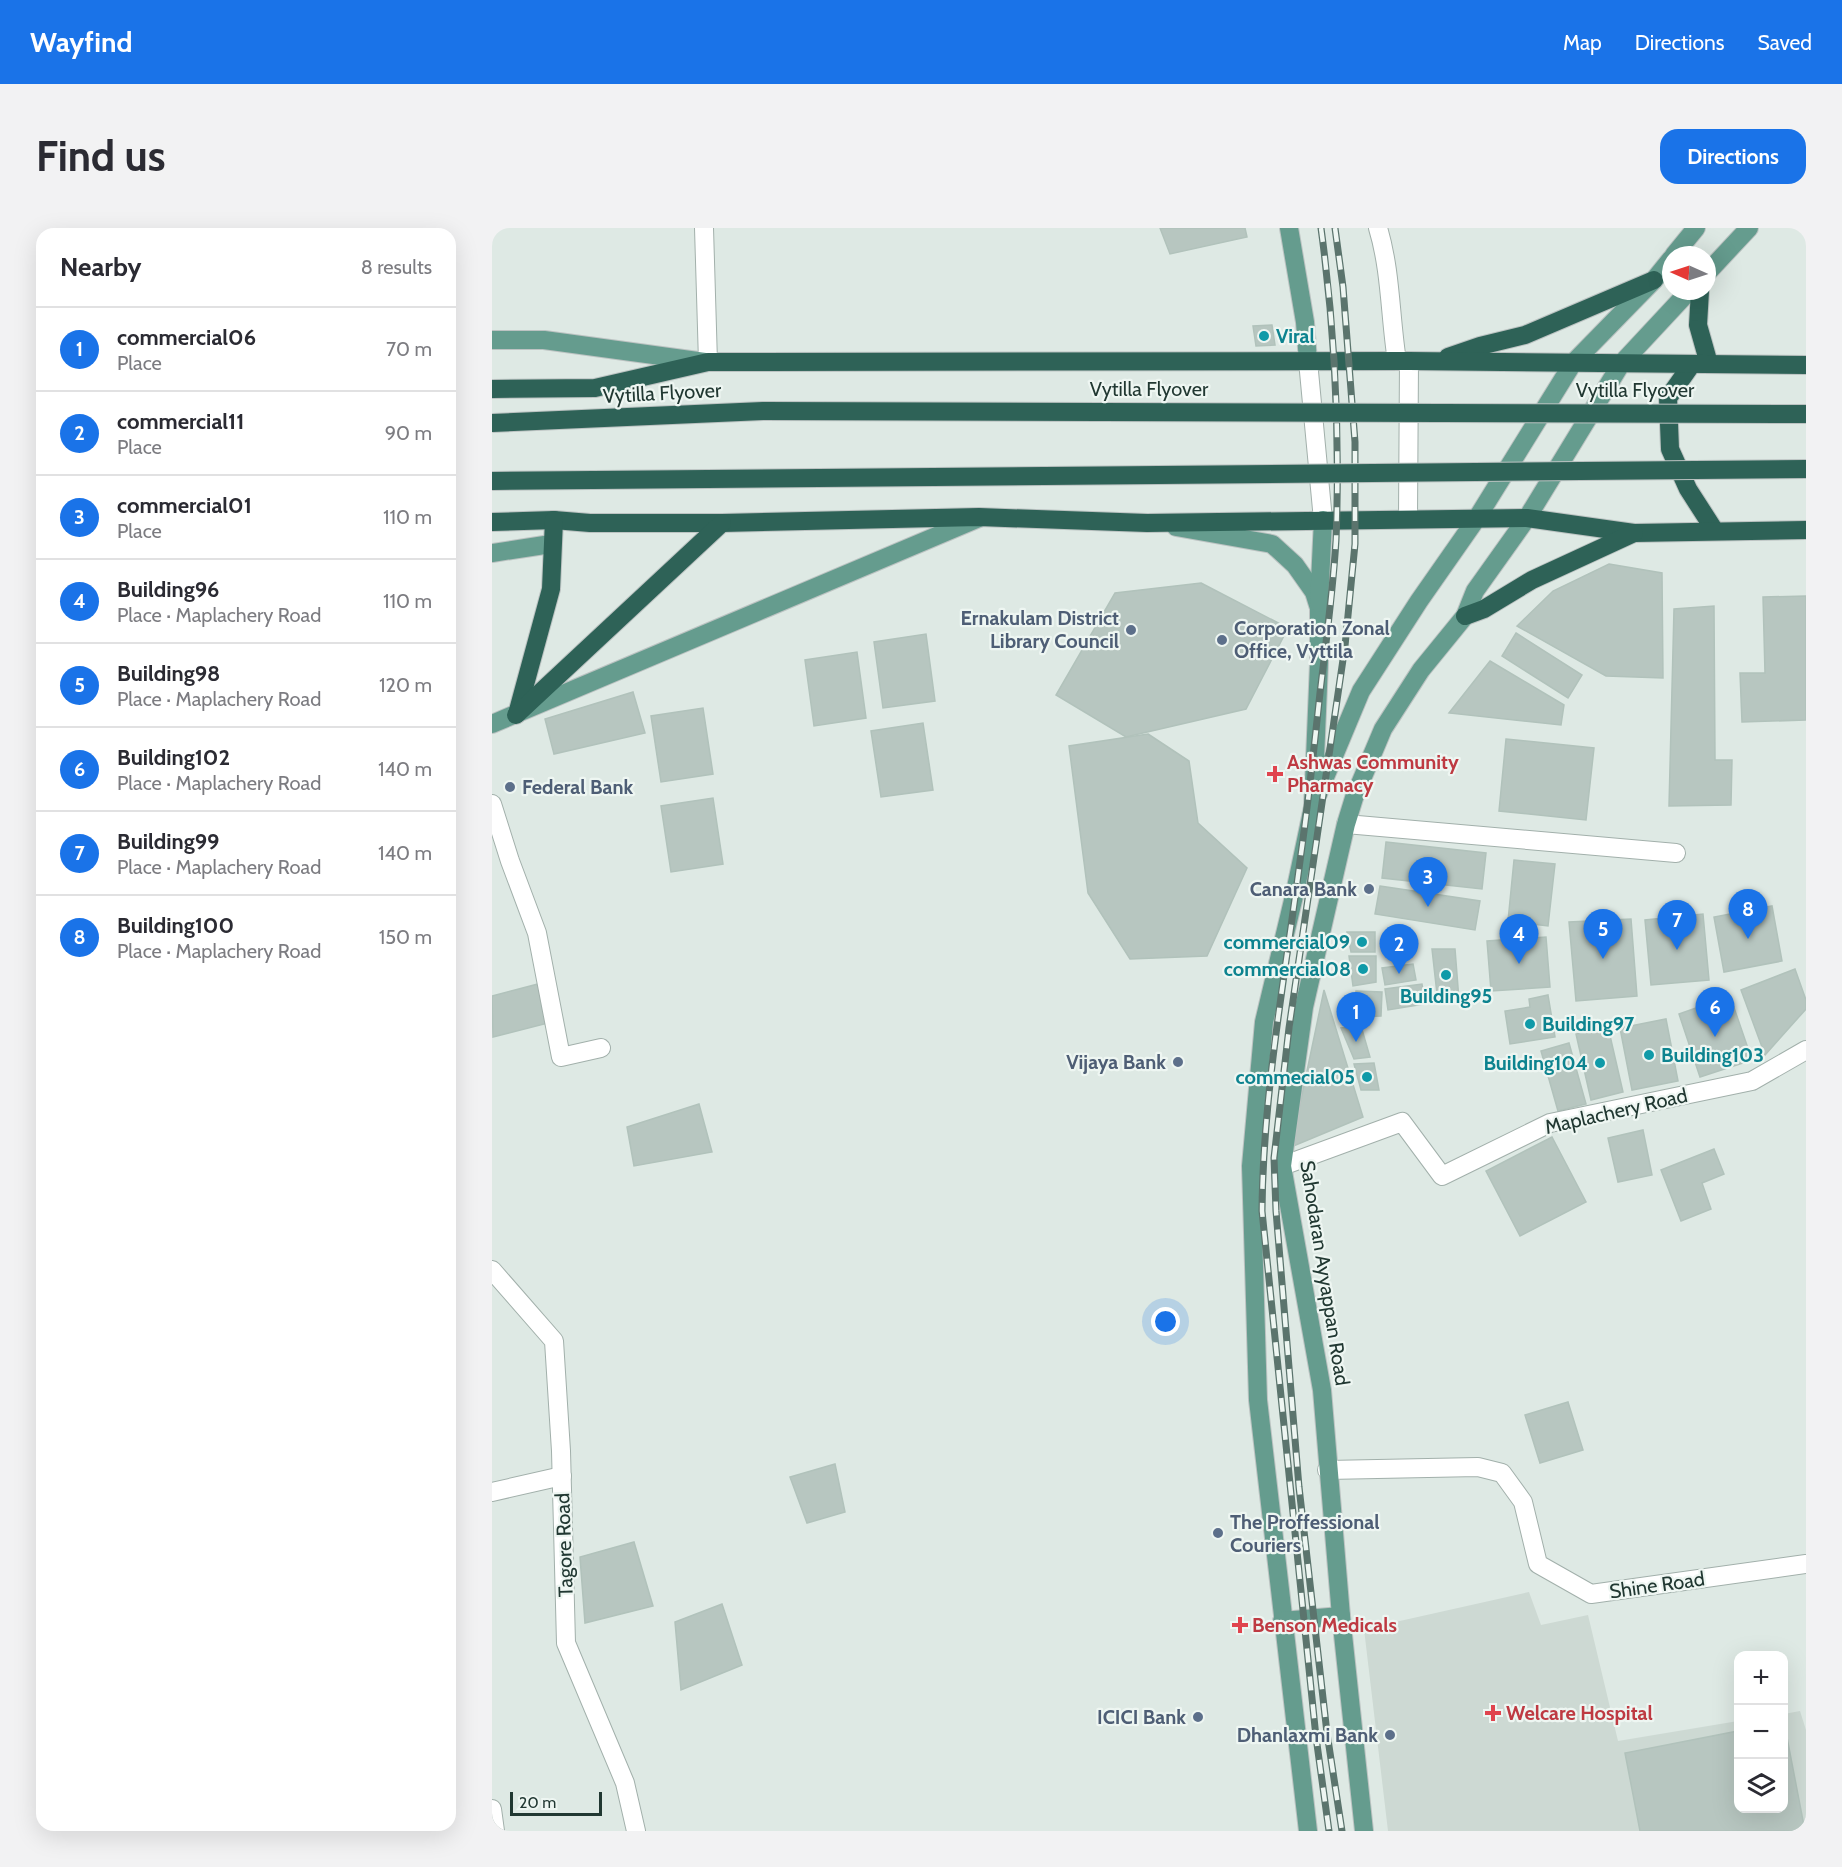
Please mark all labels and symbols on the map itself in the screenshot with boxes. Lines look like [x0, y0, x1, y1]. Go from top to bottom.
north arrow [1662, 246, 1716, 300]
place label: Viral [1276, 324, 1315, 348]
marker: Viral [1257, 329, 1271, 343]
street label: Vytilla Flyover [1090, 377, 1209, 401]
street label: Vytilla Flyover [602, 378, 722, 408]
street label: Vytilla Flyover [1576, 378, 1695, 402]
place label: Ernakulam District Library Council [961, 606, 1119, 653]
place label: Corporation Zonal Office, Vyttila [1234, 616, 1390, 663]
marker: Ernakulam District Library Council [1124, 623, 1138, 637]
marker: Corporation Zonal Office, Vyttila [1215, 633, 1229, 647]
place label: Ashwas Community Pharmacy [1287, 750, 1459, 797]
marker: Ashwas Community Pharmacy [1268, 767, 1282, 781]
place label: Federal Bank [522, 775, 634, 799]
marker: Federal Bank [503, 780, 517, 794]
pin: 3 [1408, 858, 1448, 907]
place label: Canara Bank [1250, 877, 1357, 901]
marker: Canara Bank [1362, 882, 1376, 896]
pin: 8 [1728, 890, 1768, 939]
pin: 7 [1658, 900, 1696, 950]
pin: 5 [1584, 910, 1622, 959]
pin: 4 [1500, 914, 1538, 964]
pin: 2 [1380, 924, 1418, 974]
place label: commercial09 [1224, 930, 1350, 954]
marker: commercial09 [1355, 935, 1369, 949]
place label: commercial08 [1224, 957, 1351, 981]
marker: commercial08 [1356, 962, 1370, 976]
marker: Building95 [1439, 968, 1453, 982]
place label: Building95 [1400, 984, 1492, 1008]
pin: 6 [1696, 988, 1734, 1037]
pin: 1 [1336, 992, 1376, 1042]
place label: Building97 [1542, 1012, 1635, 1036]
marker: Building97 [1523, 1017, 1537, 1031]
place label: Building103 [1661, 1043, 1764, 1067]
marker: Building103 [1642, 1048, 1656, 1062]
place label: Vijaya Bank [1066, 1050, 1166, 1074]
place label: Building104 [1483, 1051, 1588, 1075]
marker: Vijaya Bank [1171, 1055, 1185, 1069]
marker: Building104 [1593, 1056, 1607, 1070]
place label: commecial05 [1236, 1065, 1355, 1089]
marker: commecial05 [1360, 1070, 1374, 1084]
street label: Maplachery Road [1542, 1083, 1690, 1139]
street label: Sahodaran Ayyappan Road [1295, 1159, 1355, 1387]
your location [1151, 1307, 1180, 1336]
street label: Tagore Road [550, 1493, 578, 1597]
place label: The Proffessional Couriers [1230, 1510, 1379, 1557]
marker: The Proffessional Couriers [1211, 1526, 1225, 1540]
street label: Shine Road [1608, 1566, 1706, 1604]
place label: Benson Medicals [1252, 1613, 1397, 1637]
marker: Benson Medicals [1233, 1618, 1247, 1632]
place label: Welcare Hospital [1506, 1701, 1653, 1725]
marker: Welcare Hospital [1484, 1704, 1502, 1722]
place label: ICICI Bank [1097, 1705, 1186, 1729]
marker: ICICI Bank [1191, 1710, 1205, 1724]
place label: Dhanlaxmi Bank [1237, 1723, 1378, 1747]
marker: Dhanlaxmi Bank [1383, 1728, 1397, 1742]
scale bar [510, 1789, 602, 1816]

